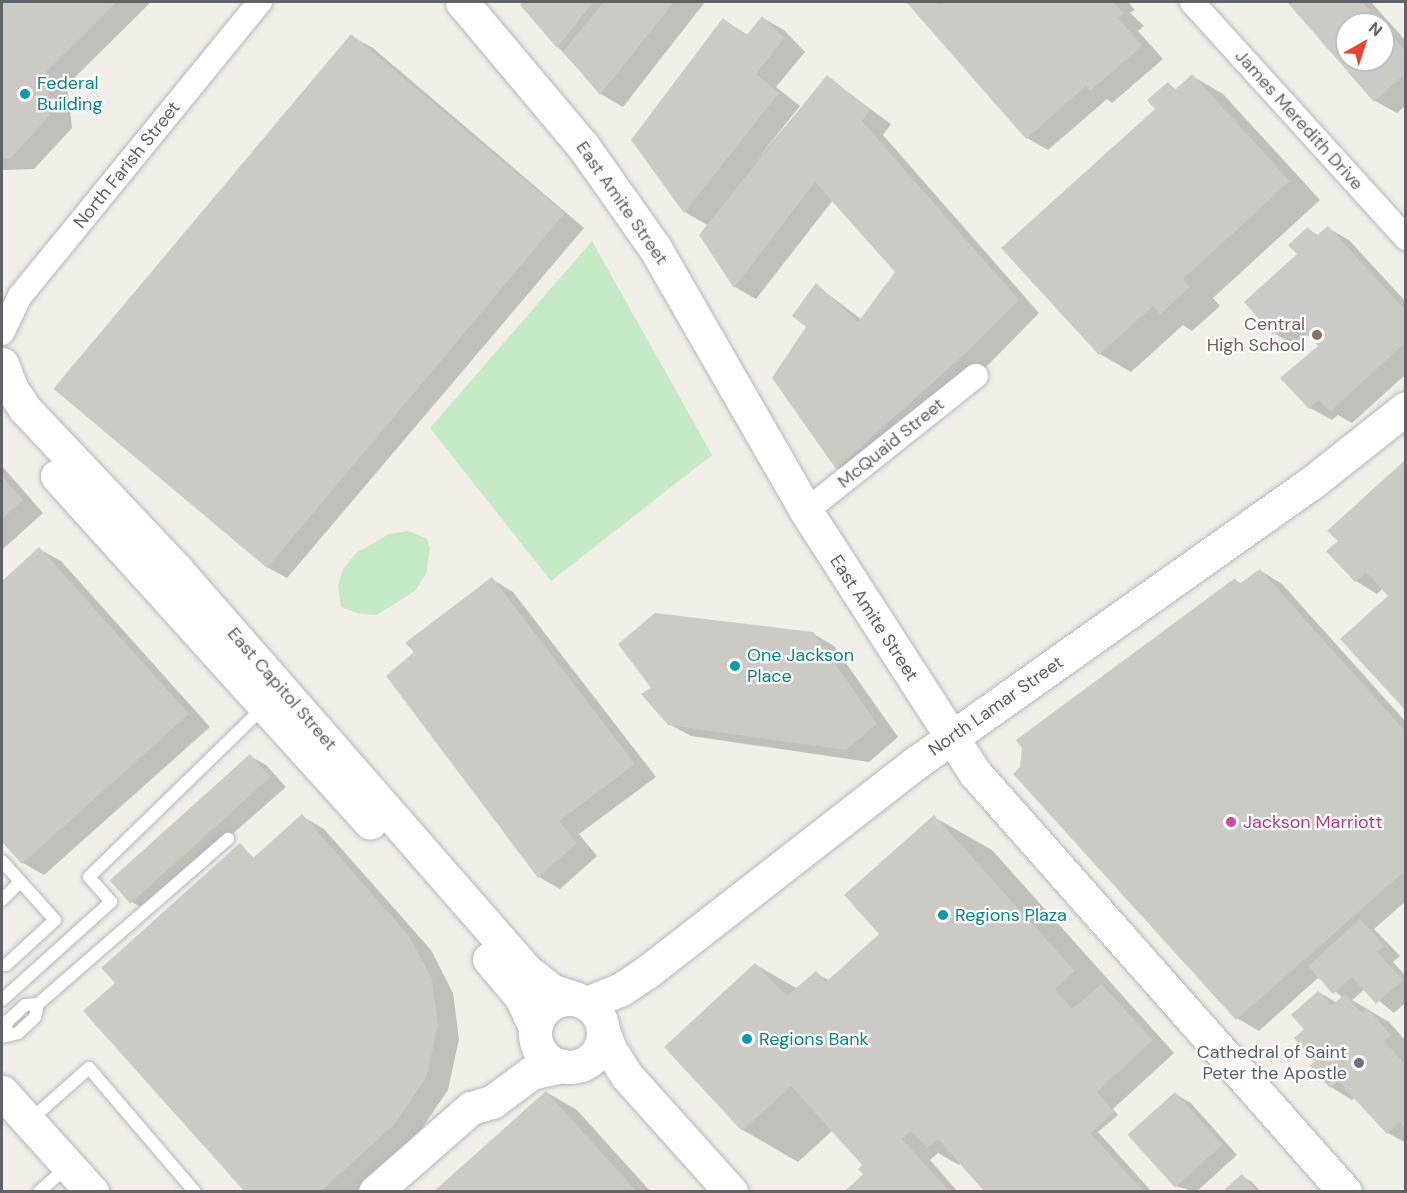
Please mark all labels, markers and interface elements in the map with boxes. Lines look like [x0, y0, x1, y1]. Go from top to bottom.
north arrow [1335, 12, 1395, 72]
text: N [1364, 17, 1387, 41]
street label: James Meredith Drive [1230, 45, 1368, 195]
place label: Federal Building [37, 73, 102, 116]
marker: Federal Building [18, 87, 32, 101]
street label: North Farish Street [69, 97, 185, 233]
street label: East Amite Street [571, 137, 673, 269]
place label: Central High School [1207, 314, 1305, 356]
marker: Central High School [1310, 328, 1324, 342]
street label: McQuaid Street [833, 393, 949, 493]
street label: East Amite Street [825, 551, 923, 685]
street label: East Capitol Street [223, 623, 341, 755]
place label: One Jackson Place [747, 645, 854, 688]
street label: North Lamar Street [924, 651, 1068, 761]
marker: One Jackson Place [728, 659, 742, 673]
place label: Jackson Marriott [1243, 811, 1382, 833]
marker: Jackson Marriott [1224, 815, 1238, 829]
place label: Regions Plaza [955, 904, 1067, 926]
marker: Regions Plaza [936, 908, 950, 922]
place label: Regions Bank [759, 1028, 869, 1050]
marker: Regions Bank [740, 1032, 754, 1046]
place label: Cathedral of Saint Peter the Apostle [1197, 1042, 1347, 1084]
marker: Cathedral of Saint Peter the Apostle [1352, 1056, 1366, 1070]

